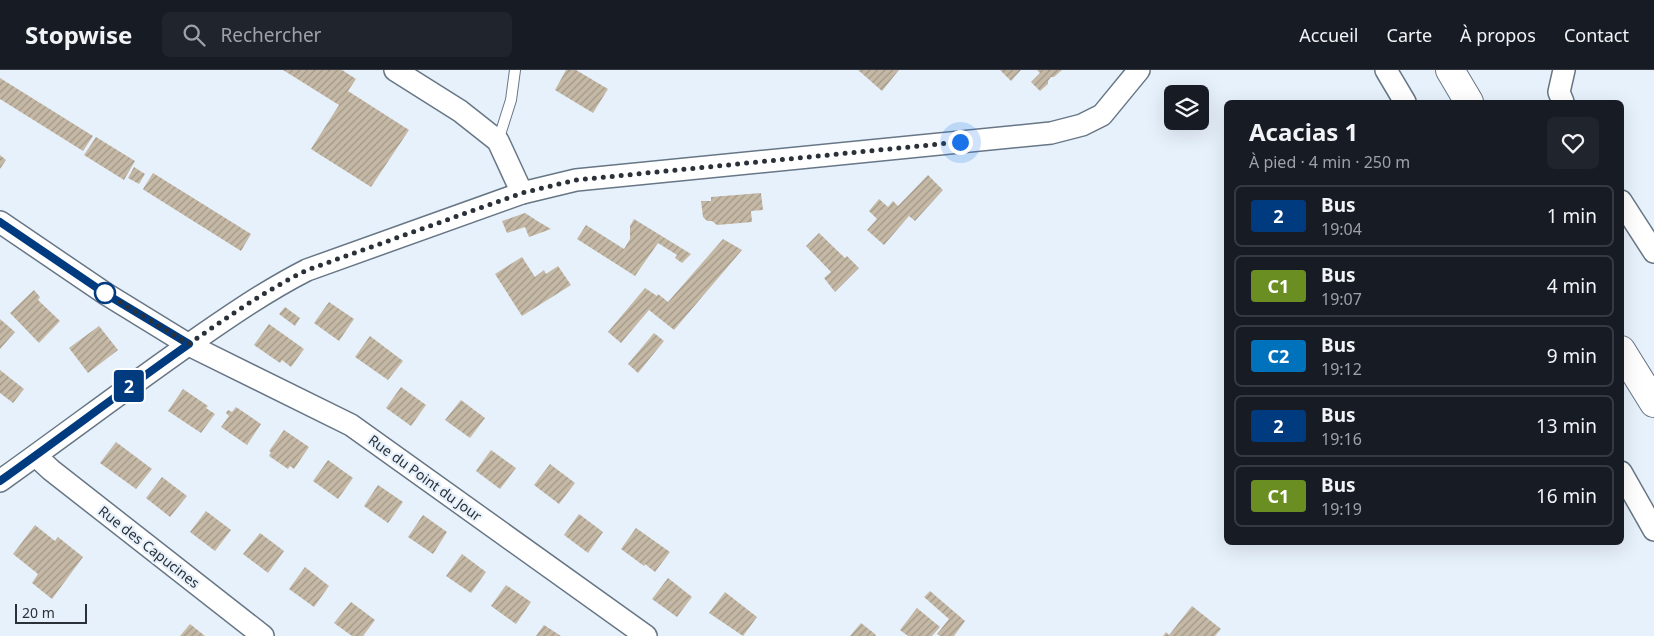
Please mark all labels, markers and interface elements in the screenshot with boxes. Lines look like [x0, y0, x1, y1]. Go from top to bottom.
search box [162, 12, 512, 57]
text: Stopwise [25, 18, 132, 51]
icon: search [180, 21, 208, 49]
text: Rechercher [220, 22, 321, 48]
text: Accueil [1299, 23, 1359, 47]
text: Carte [1387, 23, 1432, 47]
text: À propos [1460, 23, 1536, 47]
text: Contact [1564, 23, 1629, 47]
map controls [1164, 85, 1209, 130]
button: layers [1164, 85, 1209, 130]
text: Acacias 1 [1249, 115, 1358, 148]
button: heart [1547, 117, 1599, 169]
your location [948, 130, 973, 155]
text: À pied · 4 min · 250 m [1249, 151, 1410, 173]
text: Bus [1321, 192, 1356, 218]
text: 1 min [1547, 203, 1597, 229]
text: 2 [1273, 204, 1284, 228]
text: 19:04 [1321, 218, 1362, 240]
text: Bus [1321, 262, 1356, 288]
text: 4 min [1547, 273, 1597, 299]
text: C1 [1268, 274, 1289, 298]
unlabelled marker [94, 282, 116, 304]
text: 19:07 [1321, 288, 1362, 310]
text: Bus [1321, 332, 1356, 358]
text: 9 min [1547, 343, 1597, 369]
text: C2 [1268, 344, 1289, 368]
text: 19:12 [1321, 358, 1362, 380]
line badge: 2 [113, 370, 145, 402]
text: 2 [124, 374, 134, 398]
text: Bus [1321, 402, 1356, 428]
text: 13 min [1536, 413, 1597, 439]
text: 2 [1273, 414, 1284, 438]
text: 19:16 [1321, 428, 1362, 450]
street label: Rue du Point du Jour [365, 430, 486, 525]
text: Bus [1321, 472, 1356, 498]
text: 16 min [1536, 483, 1597, 509]
text: C1 [1268, 484, 1289, 508]
text: 19:19 [1321, 498, 1362, 520]
street label: Rue des Capucines [95, 501, 204, 592]
scale bar [15, 601, 88, 624]
text: 20 m [22, 603, 55, 622]

